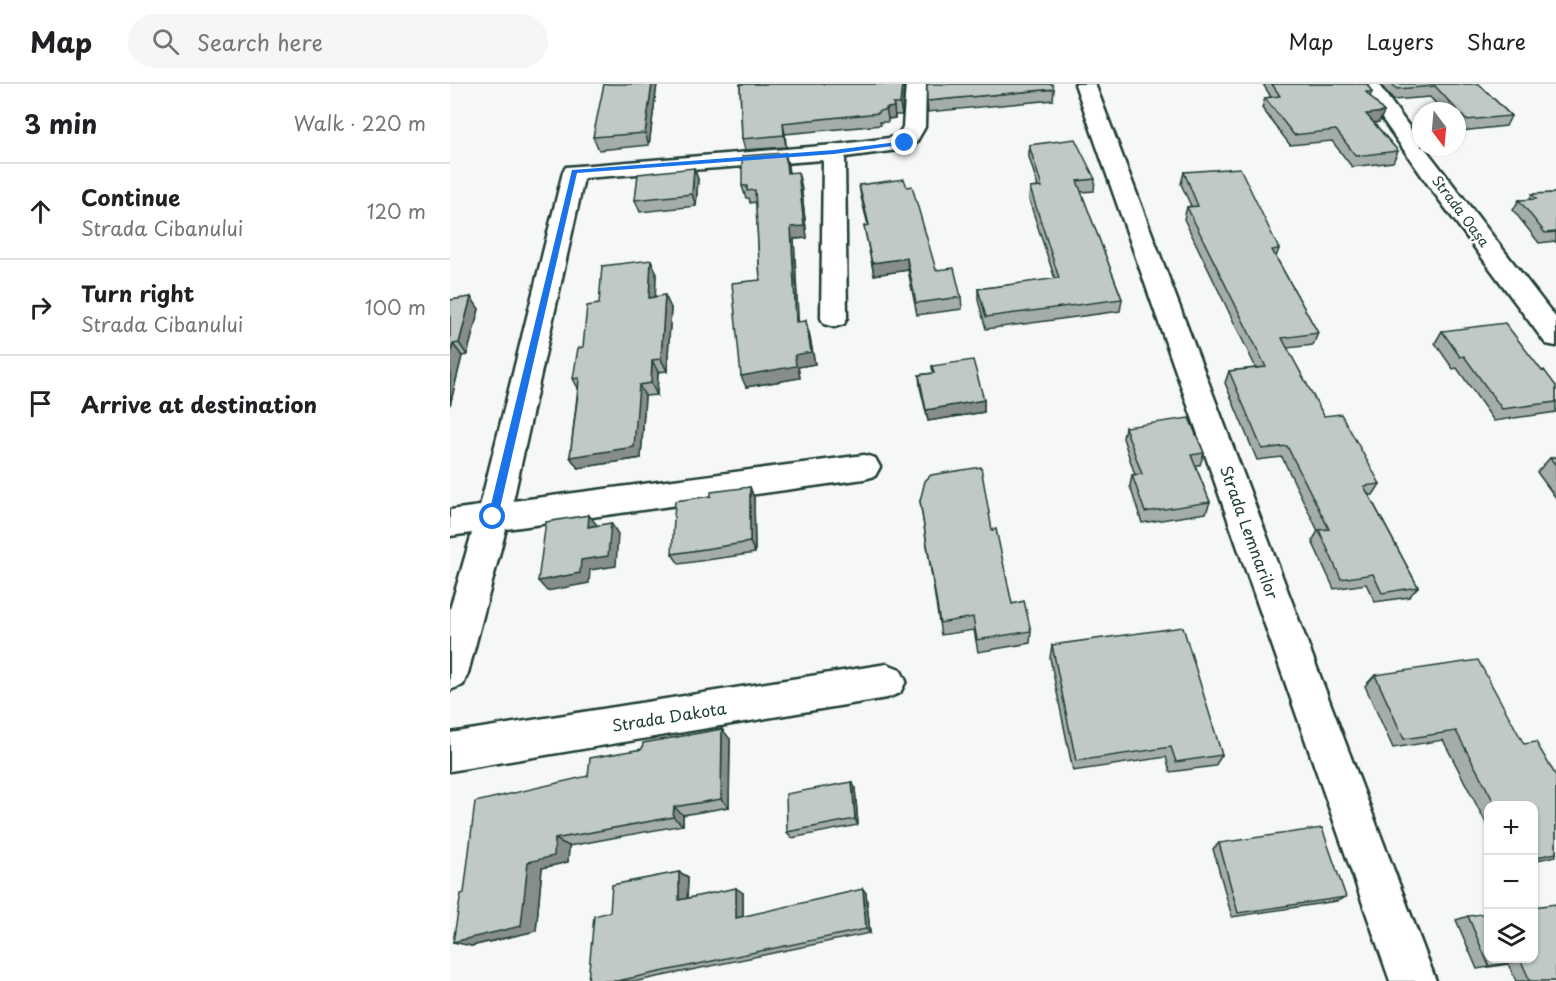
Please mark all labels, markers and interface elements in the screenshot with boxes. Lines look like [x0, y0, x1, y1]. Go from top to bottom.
search box [128, 14, 548, 68]
text: Map [30, 20, 92, 63]
icon: search [149, 25, 182, 58]
text: Search here [197, 25, 323, 58]
text: Map [1289, 25, 1333, 57]
text: Layers [1366, 25, 1434, 57]
text: Share [1467, 25, 1526, 57]
north arrow [1412, 102, 1466, 156]
text: 3 min [24, 104, 97, 143]
text: Walk · 220 m [294, 108, 426, 138]
route end [891, 129, 917, 155]
street label: Strada Oașa [1427, 171, 1495, 251]
text: Continue [81, 180, 180, 213]
icon: ahead [24, 195, 57, 228]
text: 120 m [367, 196, 426, 226]
text: Strada Cibanului [81, 213, 243, 243]
text: Turn right [81, 276, 194, 309]
icon: right [24, 291, 57, 324]
text: 100 m [365, 292, 426, 322]
text: Strada Cibanului [81, 309, 243, 339]
icon: arrive [24, 387, 57, 420]
text: Arrive at destination [81, 387, 317, 420]
street label: Strada Lemnarilor [1215, 462, 1286, 603]
route start [479, 503, 505, 529]
street label: Strada Dakota [610, 695, 728, 737]
map controls [1484, 801, 1538, 963]
button: + [1484, 801, 1538, 855]
button: − [1484, 855, 1538, 909]
button: layers [1484, 909, 1538, 963]

